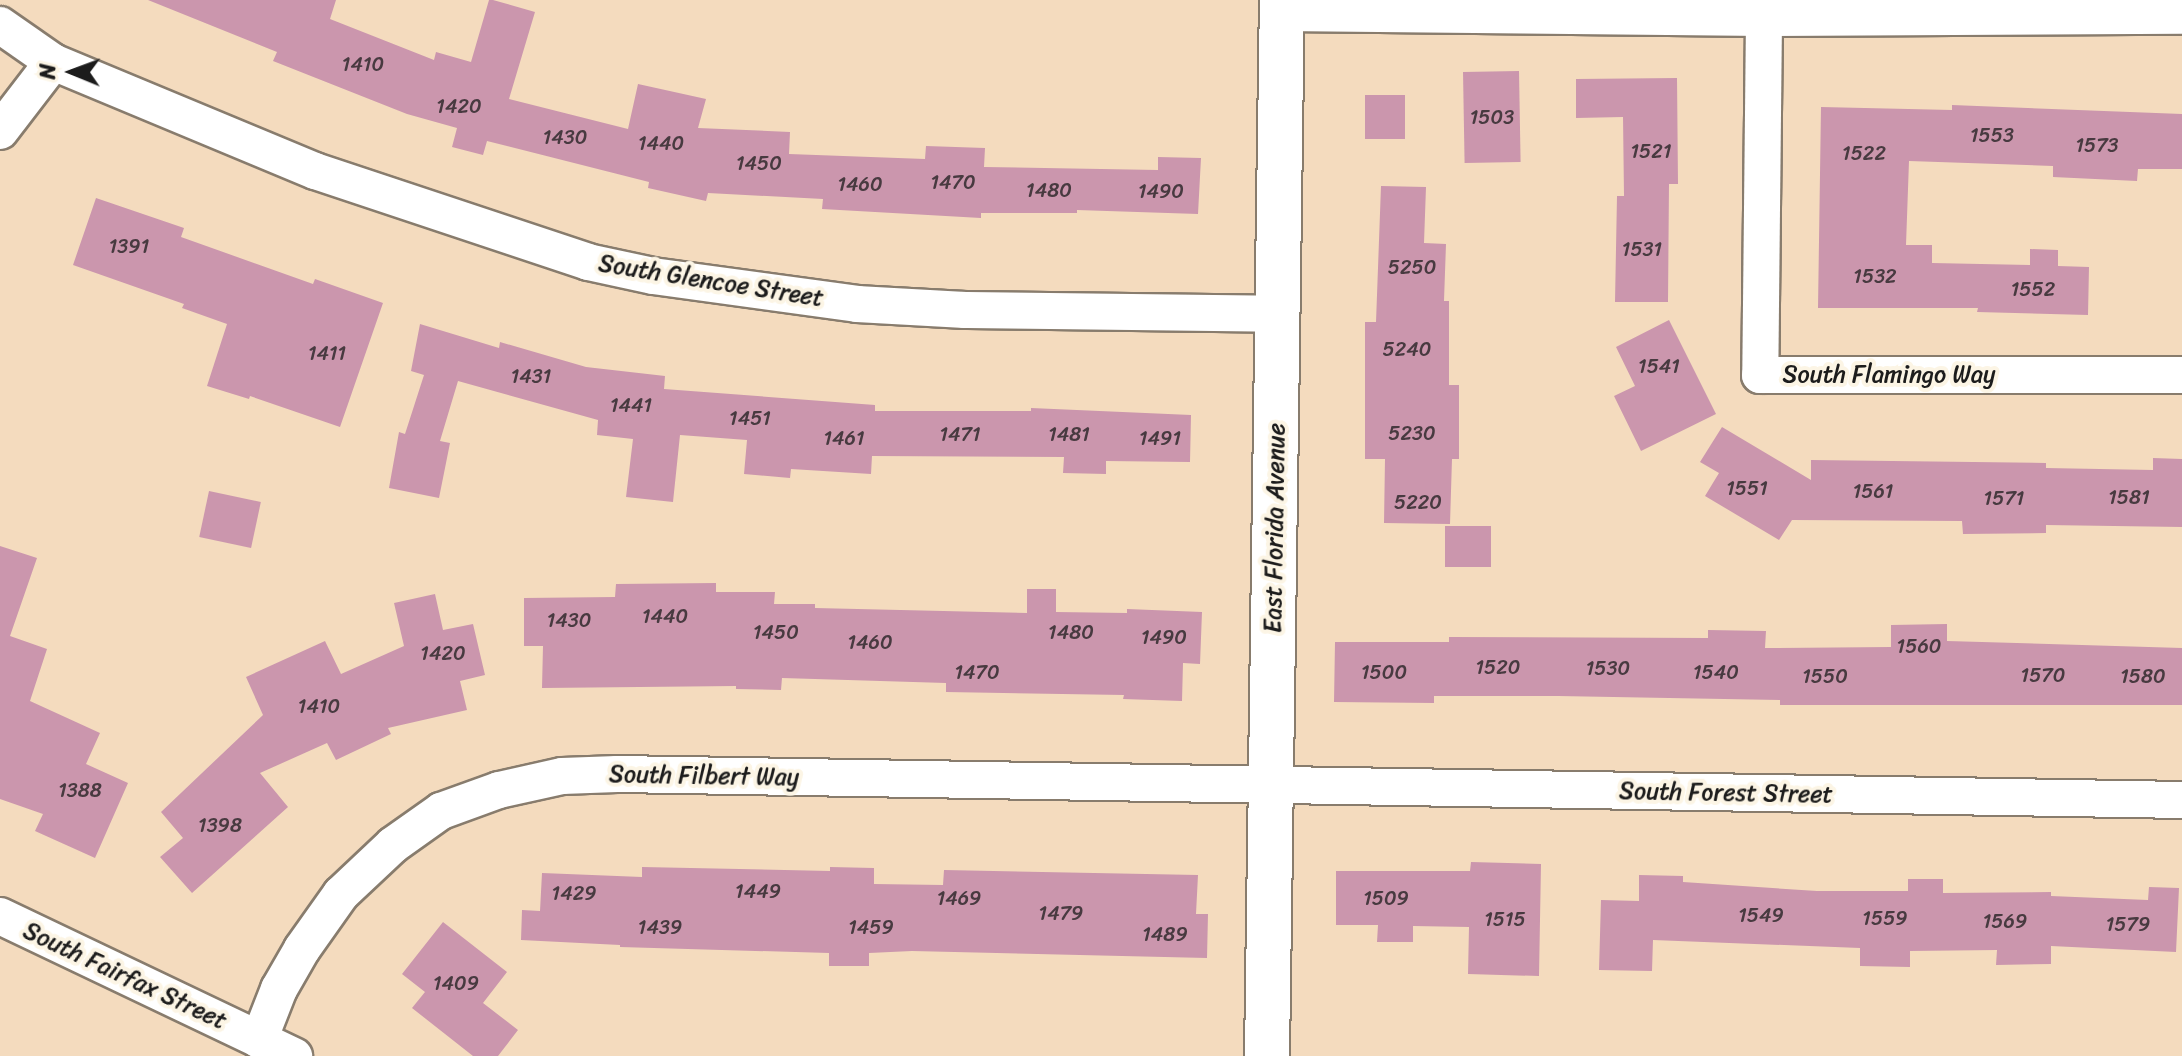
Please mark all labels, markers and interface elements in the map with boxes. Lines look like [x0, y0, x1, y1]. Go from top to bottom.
north arrow [32, 32, 112, 112]
house number: 1410 [342, 52, 384, 76]
text: N [28, 64, 67, 80]
house number: 1420 [436, 94, 482, 118]
house number: 1503 [1470, 105, 1514, 129]
house number: 1553 [1970, 123, 2014, 147]
house number: 1430 [543, 125, 587, 149]
house number: 1440 [638, 131, 684, 155]
house number: 1573 [2075, 133, 2119, 157]
house number: 1521 [1631, 139, 1671, 163]
house number: 1522 [1842, 141, 1886, 165]
house number: 1450 [736, 151, 782, 175]
house number: 1470 [930, 170, 976, 194]
house number: 1460 [837, 172, 883, 196]
house number: 1480 [1026, 178, 1072, 202]
house number: 1490 [1138, 179, 1184, 203]
house number: 1391 [109, 234, 149, 258]
house number: 1531 [1622, 237, 1662, 261]
street label: South Glencoe Street [596, 249, 826, 313]
house number: 5250 [1388, 255, 1436, 279]
house number: 1532 [1853, 264, 1897, 288]
house number: 1552 [2011, 277, 2055, 301]
house number: 5240 [1383, 337, 1431, 361]
house number: 1411 [308, 341, 346, 365]
house number: 1541 [1638, 354, 1680, 378]
street label: South Flamingo Way [1783, 361, 1995, 389]
house number: 1431 [511, 364, 551, 388]
house number: 1441 [610, 393, 652, 417]
house number: 1451 [729, 406, 771, 430]
house number: 5230 [1388, 421, 1436, 445]
house number: 1471 [939, 422, 981, 446]
house number: 1481 [1048, 422, 1090, 446]
street label: East Florida Avenue [1259, 423, 1291, 633]
house number: 1461 [823, 426, 865, 450]
house number: 1491 [1139, 426, 1181, 450]
house number: 1551 [1726, 476, 1768, 500]
house number: 1561 [1853, 479, 1893, 503]
house number: 1581 [2108, 485, 2150, 509]
house number: 1571 [1984, 486, 2024, 510]
house number: 5220 [1394, 490, 1442, 514]
house number: 1440 [642, 604, 688, 628]
house number: 1430 [547, 608, 591, 632]
house number: 1450 [753, 620, 799, 644]
house number: 1480 [1048, 620, 1094, 644]
house number: 1490 [1141, 625, 1187, 649]
house number: 1460 [847, 630, 893, 654]
house number: 1560 [1897, 634, 1941, 658]
house number: 1420 [420, 641, 466, 665]
house number: 1520 [1476, 655, 1520, 679]
house number: 1530 [1586, 656, 1630, 680]
house number: 1470 [954, 660, 1000, 684]
house number: 1500 [1361, 660, 1407, 684]
house number: 1540 [1693, 660, 1739, 684]
house number: 1570 [2021, 663, 2065, 687]
house number: 1550 [1802, 664, 1848, 688]
house number: 1580 [2120, 664, 2166, 688]
house number: 1410 [298, 694, 340, 718]
street label: South Filbert Way [608, 760, 800, 792]
street label: South Forest Street [1619, 777, 1833, 809]
house number: 1388 [58, 778, 102, 802]
house number: 1398 [198, 813, 242, 837]
house number: 1449 [735, 879, 781, 903]
house number: 1429 [552, 881, 596, 905]
house number: 1469 [937, 886, 981, 910]
house number: 1509 [1363, 886, 1409, 910]
house number: 1479 [1039, 901, 1083, 925]
house number: 1549 [1738, 903, 1784, 927]
house number: 1559 [1862, 906, 1908, 930]
house number: 1515 [1484, 907, 1526, 931]
house number: 1569 [1983, 909, 2027, 933]
house number: 1579 [2106, 912, 2150, 936]
house number: 1439 [638, 915, 682, 939]
house number: 1459 [848, 915, 894, 939]
street label: South Fairfax Street [18, 916, 232, 1036]
house number: 1489 [1142, 922, 1188, 946]
house number: 1409 [433, 971, 479, 995]

